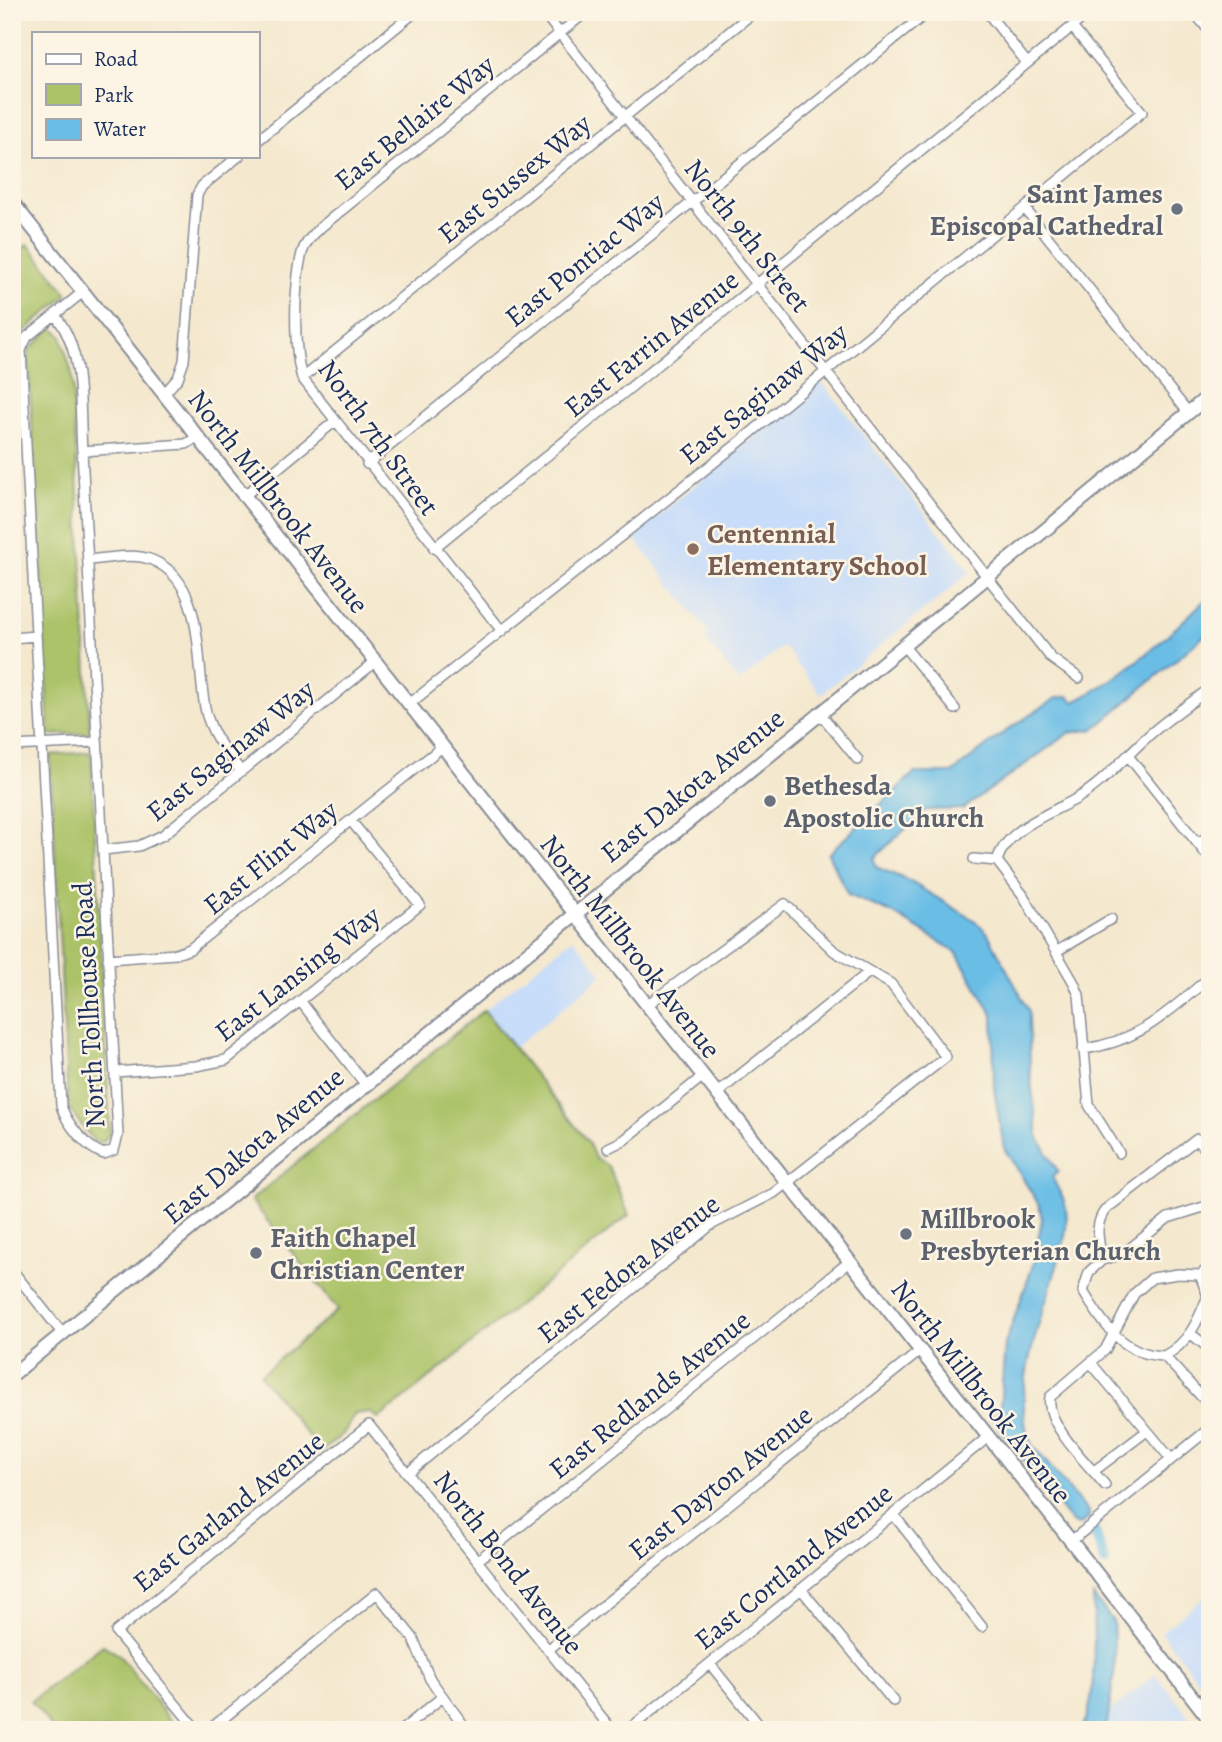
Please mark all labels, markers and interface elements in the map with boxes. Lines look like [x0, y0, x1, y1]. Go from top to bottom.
legend [32, 32, 259, 158]
text: Road [94, 45, 138, 73]
street label: East Bellaire Way [326, 46, 503, 199]
text: Park [94, 81, 134, 109]
street label: East Sussex Way [430, 105, 600, 252]
text: Water [93, 115, 146, 143]
street label: North 9th Street [675, 151, 819, 320]
place label: Saint James Episcopal Cathedral [929, 175, 1164, 245]
street label: East Pontiac Way [497, 183, 673, 336]
marker: Saint James Episcopal Cathedral [1169, 201, 1185, 217]
street label: East Farrin Avenue [556, 261, 747, 426]
street label: East Saginaw Way [671, 314, 856, 473]
street label: North 7th Street [309, 352, 448, 523]
street label: North Millbrook Avenue [179, 382, 378, 621]
place label: Centennial Elementary School [707, 515, 928, 585]
marker: Centennial Elementary School [685, 541, 701, 557]
street label: East Saginaw Way [138, 671, 323, 830]
street label: East Dakota Avenue [593, 700, 793, 872]
place label: Bethesda Apostolic Church [783, 767, 984, 837]
street label: East Flint Way [195, 791, 346, 924]
marker: Bethesda Apostolic Church [762, 793, 778, 809]
street label: North Millbrook Avenue [531, 827, 730, 1066]
street label: North Tollhouse Road [64, 880, 114, 1129]
street label: East Lansing Way [207, 897, 389, 1051]
street label: East Dakota Avenue [155, 1058, 353, 1233]
street label: East Fedora Avenue [529, 1185, 728, 1352]
place label: Millbrook Presbyterian Church [920, 1200, 1161, 1270]
place label: Faith Chapel Christian Center [270, 1219, 465, 1289]
marker: Millbrook Presbyterian Church [898, 1226, 914, 1242]
marker: Faith Chapel Christian Center [248, 1245, 264, 1261]
street label: North Millbrook Avenue [882, 1272, 1081, 1511]
street label: East Redlands Avenue [541, 1302, 758, 1488]
street label: East Dayton Avenue [620, 1397, 821, 1569]
street label: East Garland Avenue [125, 1423, 332, 1601]
street label: North Bond Avenue [424, 1463, 592, 1662]
street label: East Cortland Avenue [686, 1475, 901, 1659]

